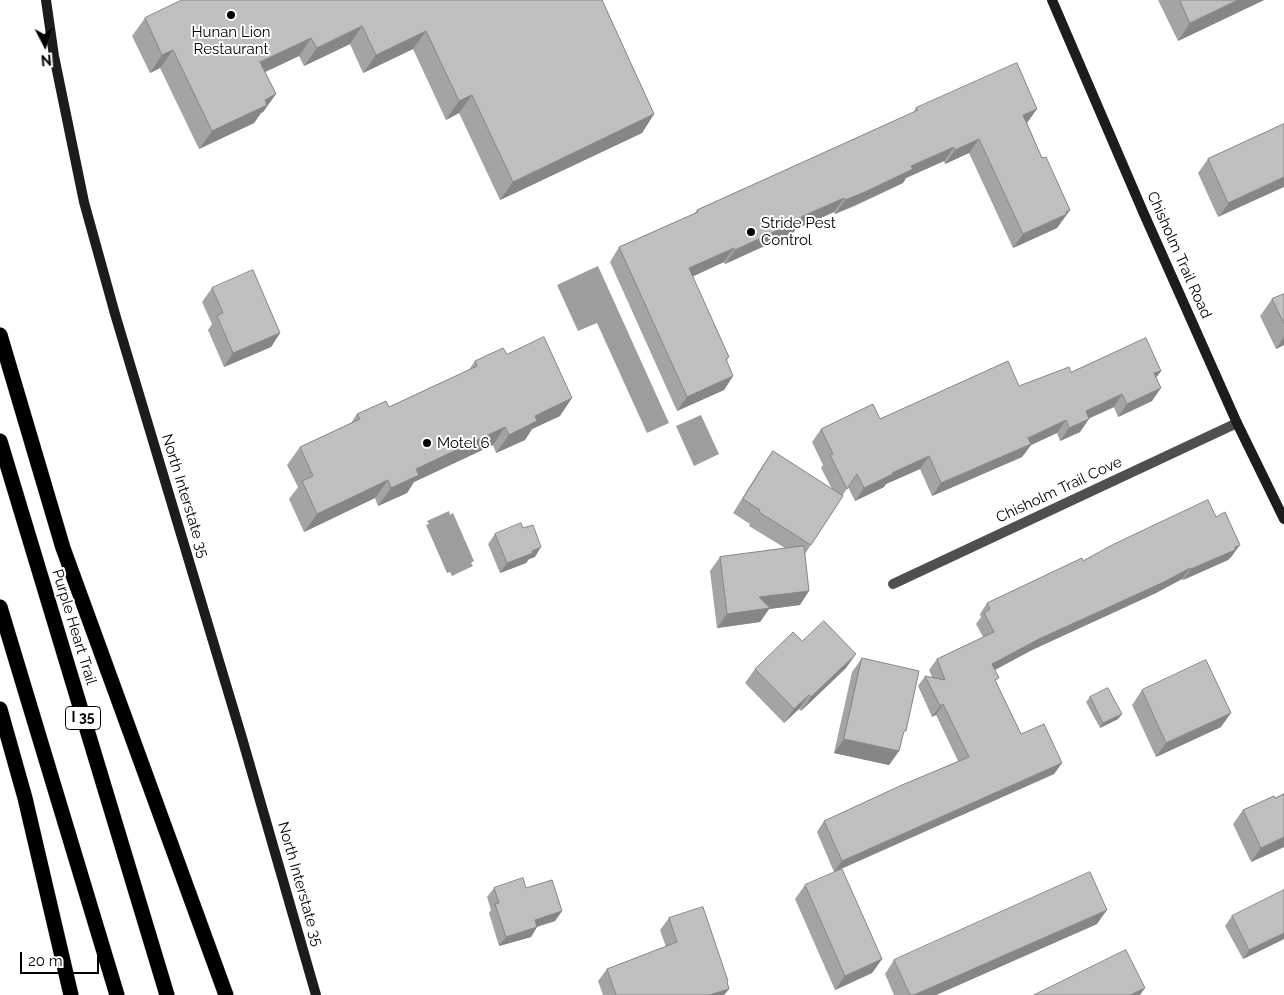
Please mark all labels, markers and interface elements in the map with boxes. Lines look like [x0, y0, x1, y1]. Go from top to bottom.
marker: Hunan Lion Restaurant [225, 9, 237, 21]
north arrow [20, 20, 70, 70]
place label: Hunan Lion Restaurant [191, 23, 271, 58]
text: N [40, 52, 52, 68]
street label: Chisholm Trail Road [1143, 189, 1215, 321]
place label: Stride Pest Control [761, 214, 836, 249]
marker: Stride Pest Control [745, 226, 757, 238]
street label: North Interstate 35 [158, 432, 212, 560]
place label: Motel 6 [437, 434, 489, 452]
marker: Motel 6 [421, 437, 433, 449]
street label: Chisholm Trail Cove [993, 453, 1125, 527]
street label: Purple Heart Trail [48, 567, 100, 687]
road number: I 35 [66, 706, 100, 730]
street label: North Interstate 35 [274, 820, 326, 948]
scale bar [22, 942, 101, 974]
text: 20 m [28, 952, 63, 970]

